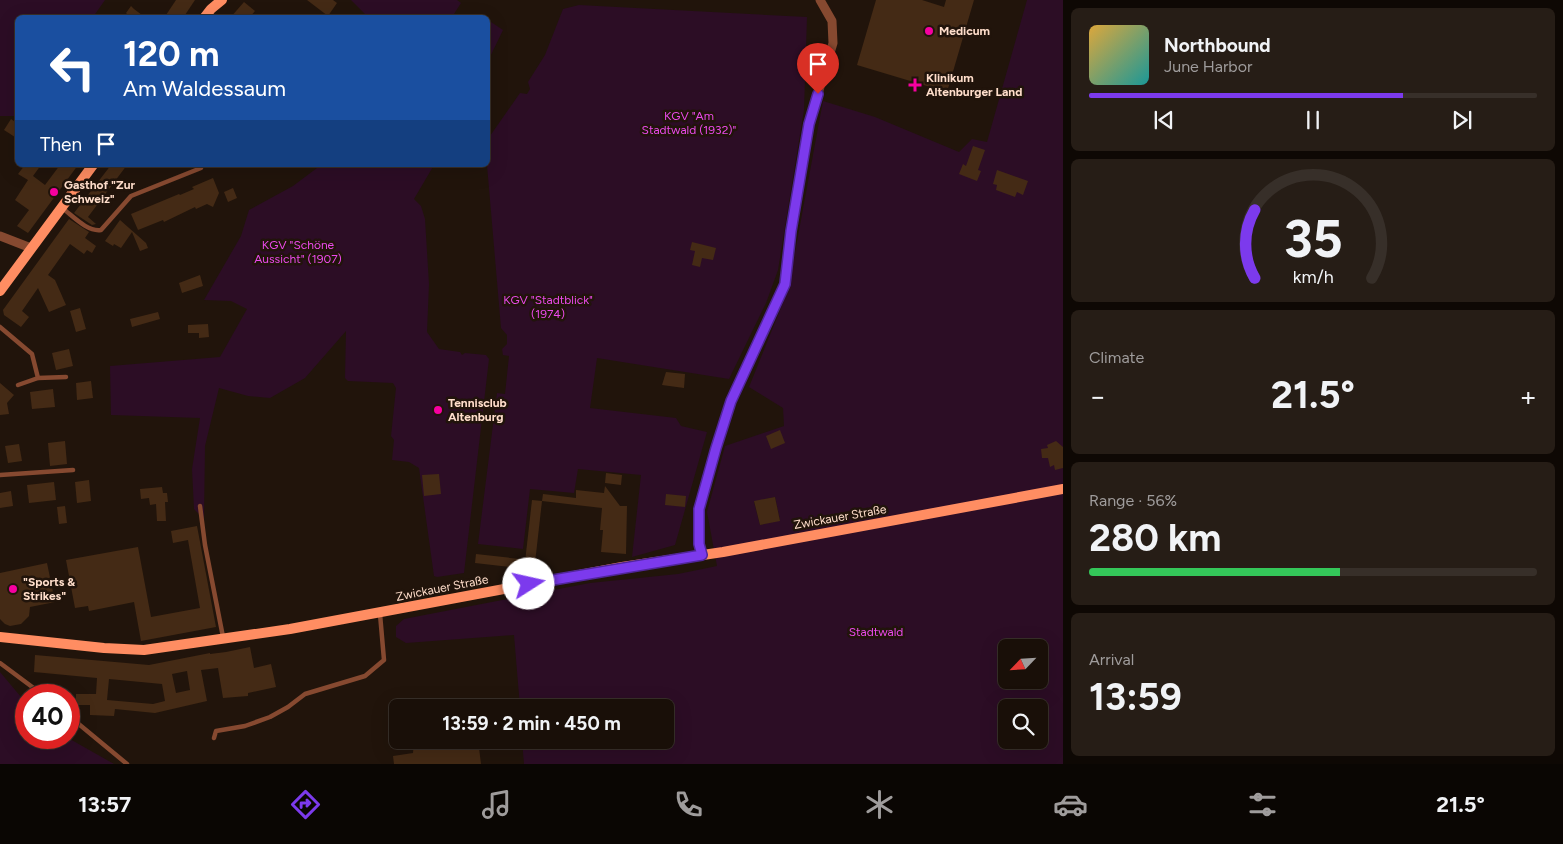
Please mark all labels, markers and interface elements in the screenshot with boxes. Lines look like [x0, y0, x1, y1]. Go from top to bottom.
place label: Medicum [939, 24, 990, 38]
marker: Medicum [923, 25, 935, 37]
text: 120 m [123, 33, 220, 75]
text: Northbound [1164, 34, 1271, 57]
icon: left [40, 35, 105, 100]
pin [797, 43, 839, 94]
icon: arrive [804, 50, 832, 78]
text: June Harbor [1164, 57, 1252, 76]
place label: Klinikum Altenburger Land [926, 71, 1022, 99]
text: Am Waldessaum [123, 75, 286, 102]
marker: Klinikum Altenburger Land [908, 78, 922, 92]
icon: previous [1150, 106, 1178, 134]
icon: pause [1299, 106, 1327, 134]
icon: next [1448, 106, 1476, 134]
park label: KGV "Am Stadtwald (1932)" [642, 109, 737, 137]
icon: arrive [92, 130, 120, 158]
text: Then [40, 133, 82, 156]
place label: Gasthof "Zur Schweiz" [64, 178, 135, 206]
marker: Gasthof "Zur Schweiz" [48, 186, 60, 198]
text: 35 [1283, 208, 1343, 270]
park label: KGV "Schöne Aussicht" (1907) [254, 238, 342, 266]
text: km/h [1293, 266, 1333, 287]
park label: KGV "Stadtblick" (1974) [503, 293, 593, 321]
text: Climate [1089, 348, 1144, 367]
text: 21.5° [1271, 372, 1355, 418]
text: − [1089, 379, 1106, 413]
text: + [1520, 379, 1537, 413]
place label: Tennisclub Altenburg [448, 396, 507, 424]
marker: Tennisclub Altenburg [432, 404, 444, 416]
text: Range · 56% [1089, 491, 1177, 510]
street label: Zwickauer Straße [793, 502, 888, 532]
text: 280 km [1089, 515, 1222, 561]
position arrow [502, 557, 554, 609]
street label: Zwickauer Straße [395, 572, 490, 604]
place label: "Sports & Strikes" [23, 575, 75, 603]
marker: "Sports & Strikes" [7, 583, 19, 595]
park label: Stadtwald [849, 625, 903, 639]
north arrow [998, 639, 1048, 689]
map controls [998, 639, 1048, 749]
text: Arrival [1089, 650, 1134, 669]
text: 13:59 [1089, 674, 1182, 720]
speed limit sign: 40 [15, 684, 80, 749]
button: search [998, 699, 1048, 749]
text: 13:59 · 2 min · 450 m [442, 712, 621, 735]
icon: directions [288, 787, 323, 822]
icon: music [479, 787, 514, 822]
icon: phone [671, 787, 706, 822]
icon: climate [862, 787, 897, 822]
icon: car [1053, 787, 1088, 822]
icon: filters [1245, 787, 1280, 822]
text: 13:57 [78, 791, 131, 818]
text: 21.5° [1436, 791, 1485, 818]

